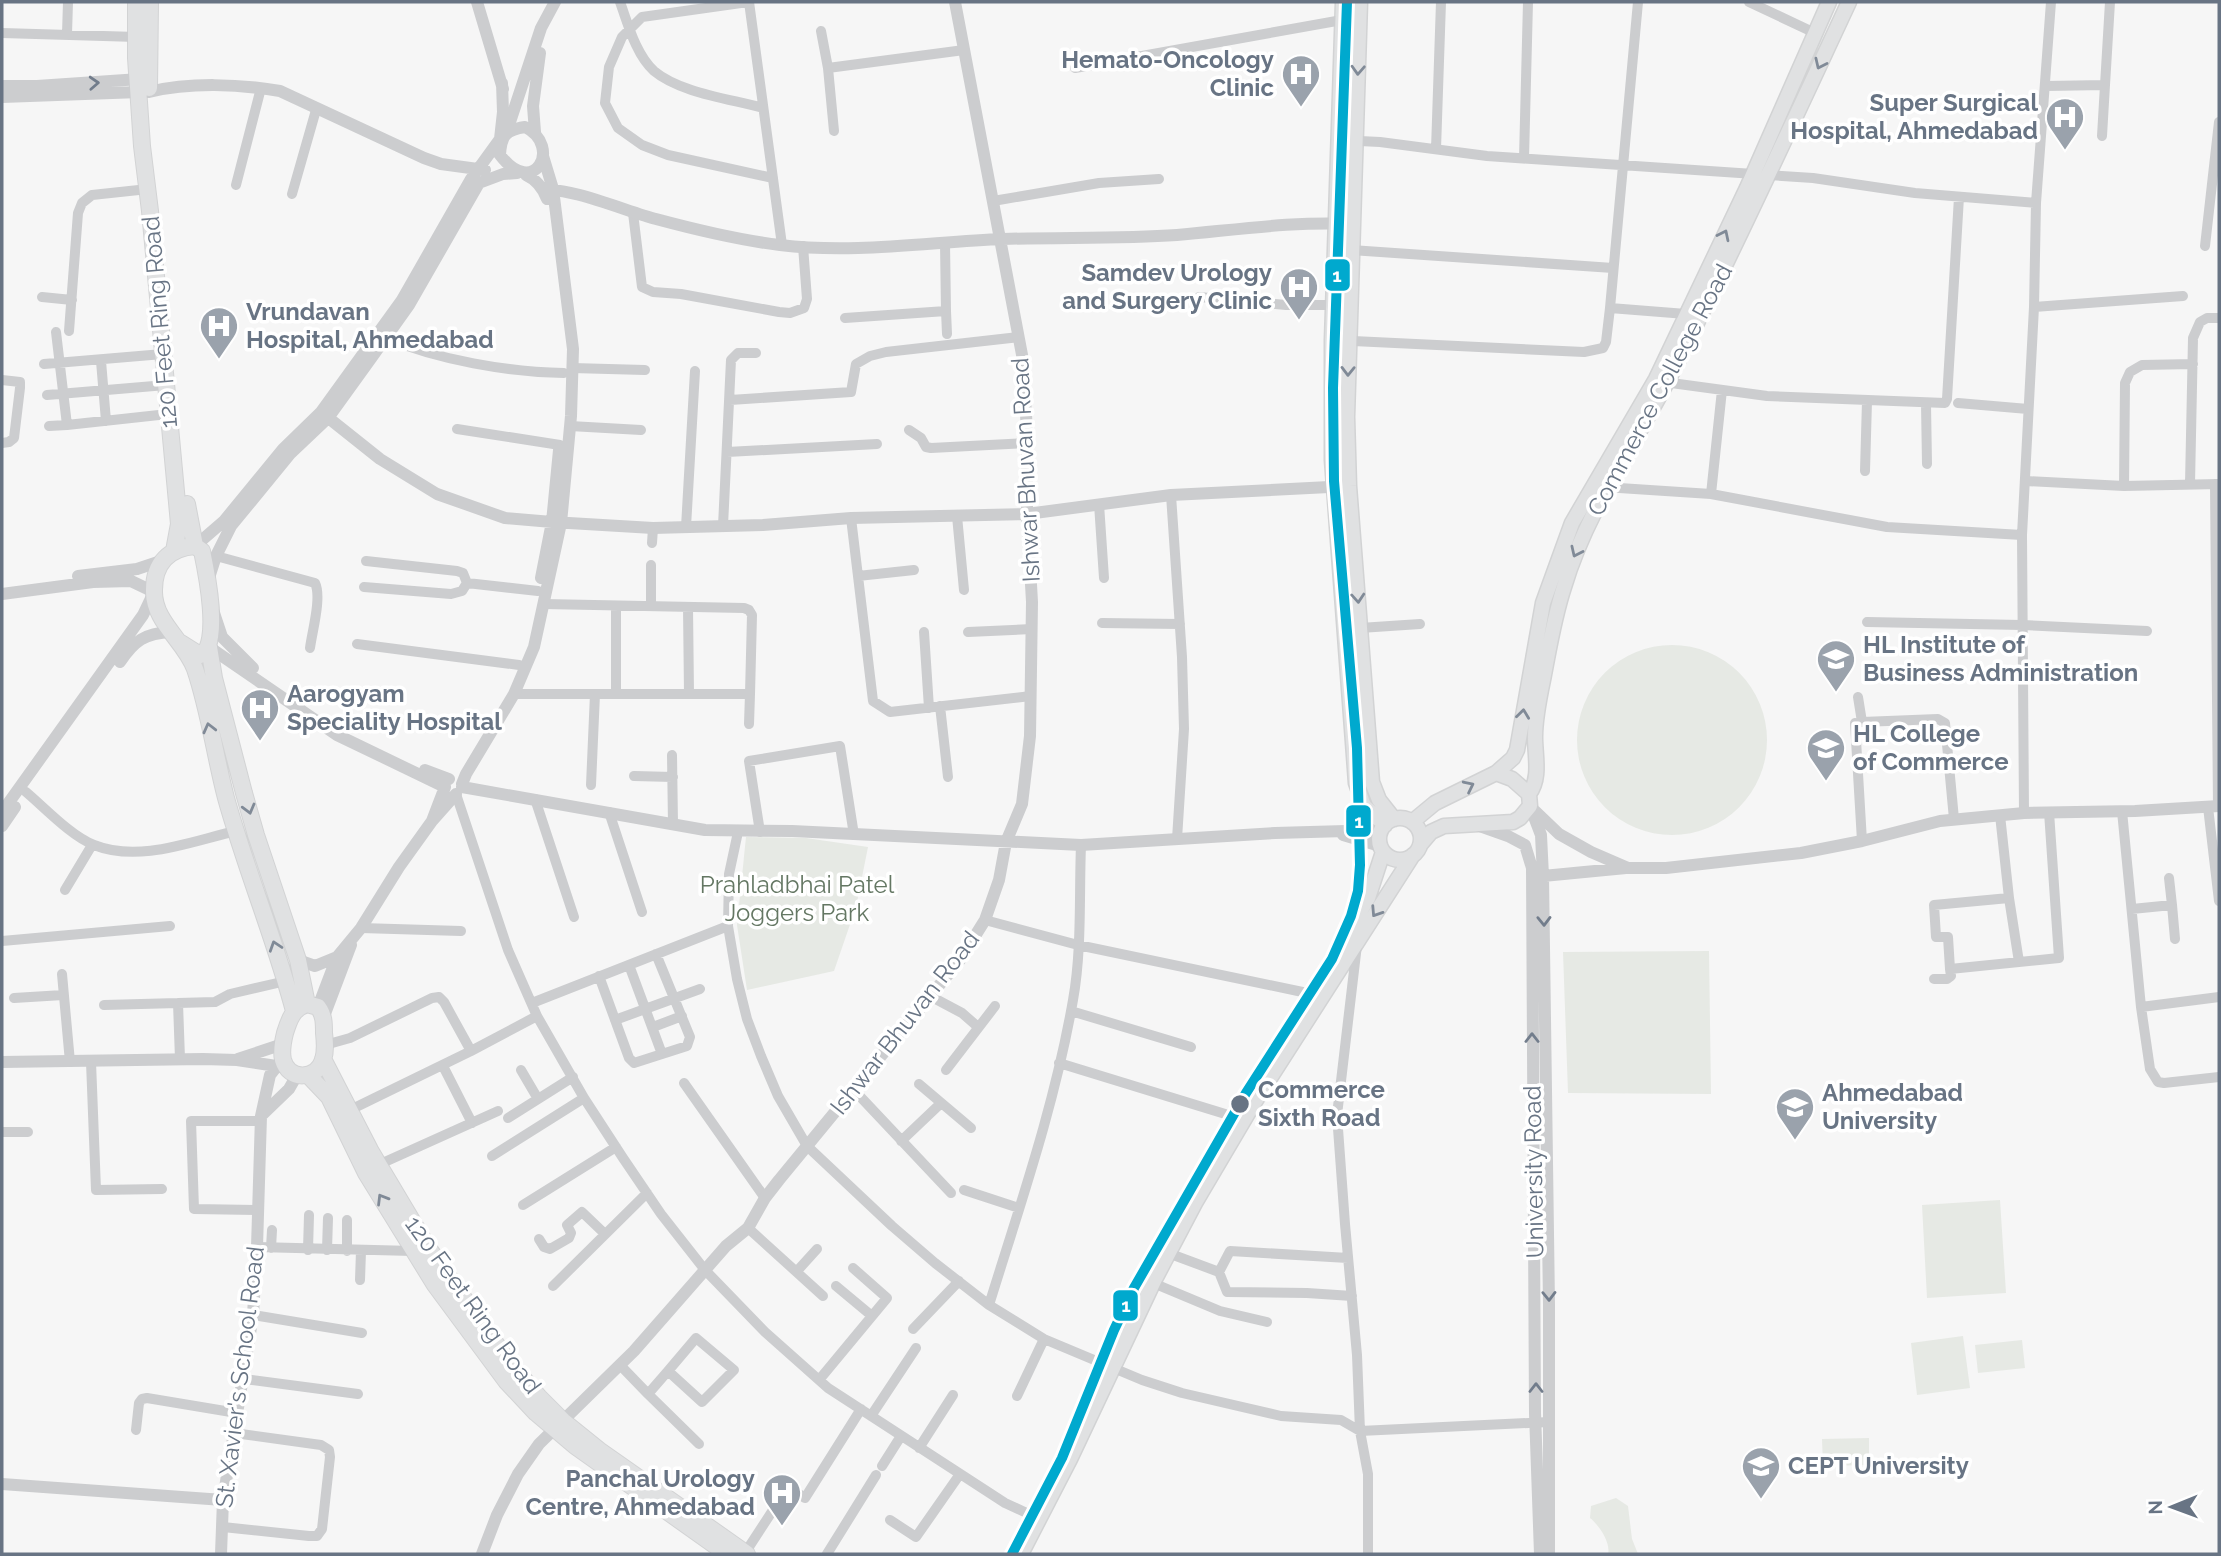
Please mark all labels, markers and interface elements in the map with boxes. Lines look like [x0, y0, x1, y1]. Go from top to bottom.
place label: Hemato-Oncology Clinic [1061, 45, 1274, 102]
hospital icon: Hemato-Oncology Clinic [1280, 53, 1322, 108]
one-way arrow [1814, 57, 1828, 69]
one-way arrow [1350, 65, 1365, 76]
one-way arrow [89, 76, 100, 91]
place label: Super Surgical Hospital, Ahmedabad [1790, 88, 2038, 145]
hospital icon: Super Surgical Hospital, Ahmedabad [2044, 96, 2086, 151]
street label: 120 Feet Ring Road [136, 215, 183, 429]
one-way arrow [1716, 230, 1730, 242]
place label: Samdev Urology and Surgery Clinic [1062, 258, 1272, 315]
line badge: 1 [1324, 258, 1351, 292]
street label: Commerce College Road [1581, 259, 1738, 521]
text: 1 [1332, 264, 1342, 286]
hospital icon: Samdev Urology and Surgery Clinic [1278, 266, 1320, 321]
place label: Vrundavan Hospital, Ahmedabad [246, 297, 494, 354]
hospital icon: Vrundavan Hospital, Ahmedabad [198, 305, 240, 360]
street label: Ishwar Bhuvan Road [1005, 357, 1046, 583]
one-way arrow [1340, 366, 1356, 377]
one-way arrow [1570, 545, 1584, 557]
one-way arrow [1350, 593, 1365, 604]
place label: HL Institute of Business Administration [1863, 630, 2138, 687]
school or university icon: HL Institute of Business Administration [1815, 638, 1857, 693]
place label: Aarogyam Speciality Hospital [287, 679, 502, 736]
hospital icon: Aarogyam Speciality Hospital [239, 687, 281, 742]
one-way arrow [1515, 708, 1530, 720]
place label: HL College of Commerce [1853, 719, 2009, 776]
one-way arrow [203, 722, 217, 734]
school or university icon: HL College of Commerce [1805, 727, 1847, 782]
one-way arrow [1462, 780, 1474, 794]
one-way arrow [240, 803, 255, 815]
line badge: 1 [1345, 804, 1372, 838]
text: 1 [1354, 810, 1364, 832]
park label: Prahladbhai Patel Joggers Park [700, 870, 895, 927]
one-way arrow [1371, 904, 1384, 917]
one-way arrow [1536, 917, 1552, 927]
street label: Ishwar Bhuvan Road [824, 925, 985, 1120]
one-way arrow [269, 940, 283, 953]
one-way arrow [1524, 1032, 1540, 1043]
place label: Commerce Sixth Road [1258, 1075, 1385, 1132]
place label: Ahmedabad University [1822, 1078, 1963, 1135]
street label: University Road [1517, 1085, 1550, 1259]
school or university icon: Ahmedabad University [1774, 1086, 1816, 1141]
marker: Commerce Sixth Road [1229, 1093, 1251, 1115]
one-way arrow [377, 1193, 390, 1206]
street label: 120 Feet Ring Road [399, 1210, 548, 1399]
street label: St. Xavier's School Road [209, 1245, 270, 1509]
line badge: 1 [1112, 1289, 1139, 1322]
one-way arrow [1541, 1291, 1557, 1302]
text: 1 [1121, 1294, 1131, 1316]
one-way arrow [1528, 1382, 1544, 1393]
school or university icon: CEPT University [1740, 1445, 1782, 1500]
place label: CEPT University [1788, 1451, 1969, 1480]
place label: Panchal Urology Centre, Ahmedabad [525, 1464, 755, 1521]
hospital icon: Panchal Urology Centre, Ahmedabad [761, 1472, 803, 1527]
north arrow [2137, 1472, 2207, 1542]
text: N [2144, 1500, 2166, 1515]

